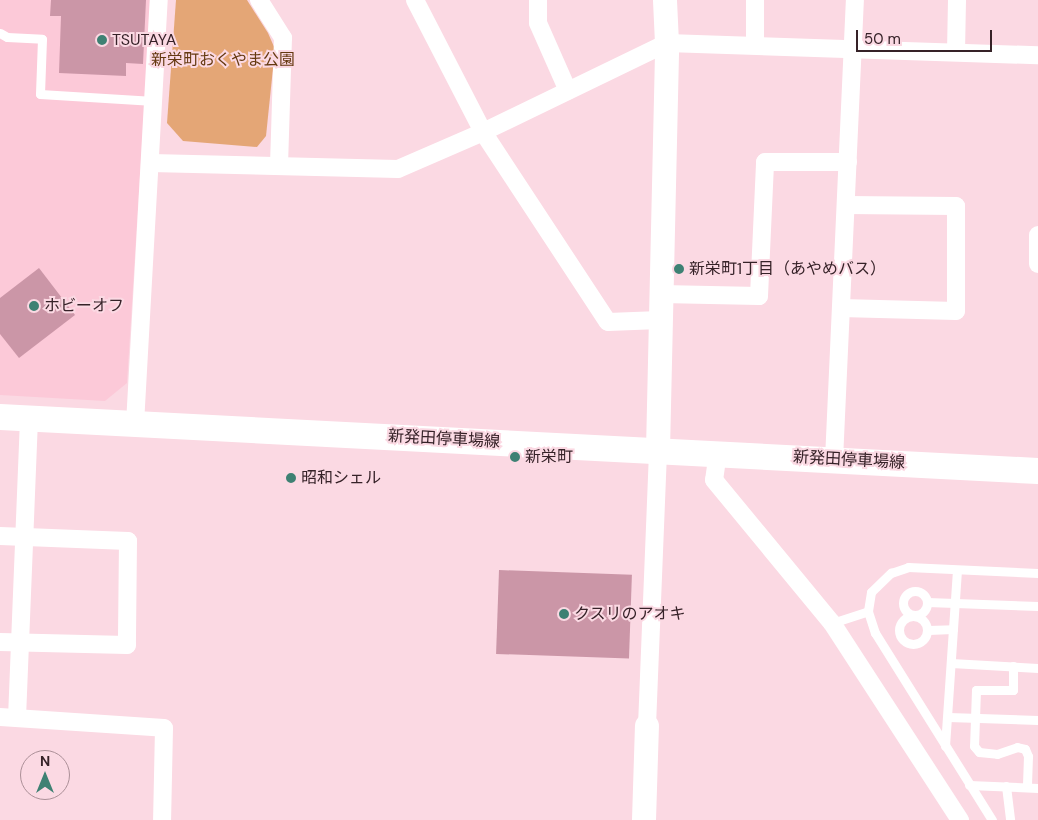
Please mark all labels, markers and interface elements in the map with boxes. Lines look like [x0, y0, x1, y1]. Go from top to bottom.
scale bar [858, 20, 994, 52]
text: 50 m [864, 29, 901, 49]
place label: TSUTAYA [112, 30, 176, 50]
marker: TSUTAYA [96, 34, 108, 46]
park label: 新栄町おくやま公園 [151, 50, 295, 70]
place label: 新栄町1丁目（あやめバス） [689, 259, 886, 279]
marker: 新栄町1丁目（あやめバス） [673, 263, 685, 275]
place label: ホビーオフ [44, 296, 124, 316]
marker: ホビーオフ [28, 300, 40, 312]
street label: 新発田停車場線 [388, 426, 500, 452]
place label: 新栄町 [525, 447, 573, 467]
street label: 新発田停車場線 [793, 447, 905, 473]
marker: 新栄町 [509, 451, 521, 463]
place label: 昭和シェル [301, 468, 381, 488]
marker: 昭和シェル [285, 472, 297, 484]
place label: クスリのアオキ [574, 604, 686, 624]
marker: クスリのアオキ [558, 608, 570, 620]
north arrow [20, 750, 70, 800]
text: N [40, 752, 50, 770]

